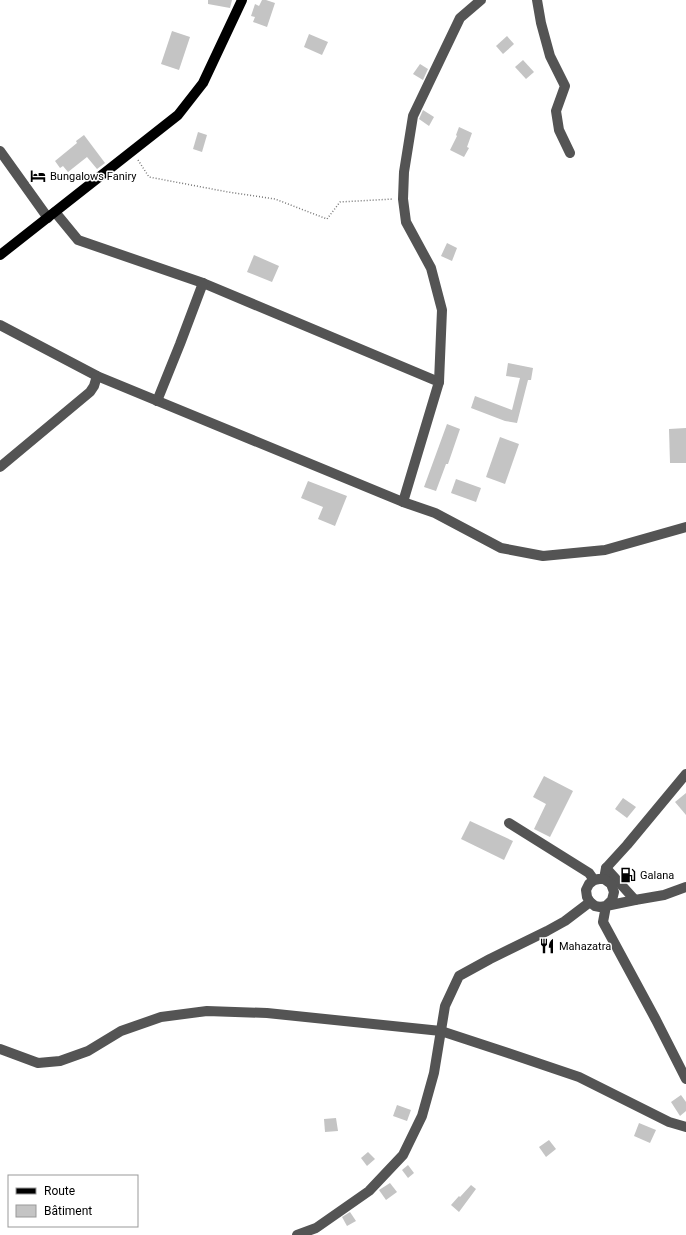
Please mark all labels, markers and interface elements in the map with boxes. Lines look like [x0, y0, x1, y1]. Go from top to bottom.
hotel icon: Bungalows Faniry [29, 167, 47, 185]
place label: Bungalows Faniry [50, 170, 137, 183]
fuel station icon: Galana [619, 866, 637, 884]
place label: Galana [640, 869, 674, 882]
restaurant icon: Mahazatra [538, 937, 556, 955]
place label: Mahazatra [559, 940, 611, 953]
legend [8, 1175, 138, 1227]
text: Route [44, 1184, 75, 1198]
text: Bâtiment [44, 1204, 92, 1218]

